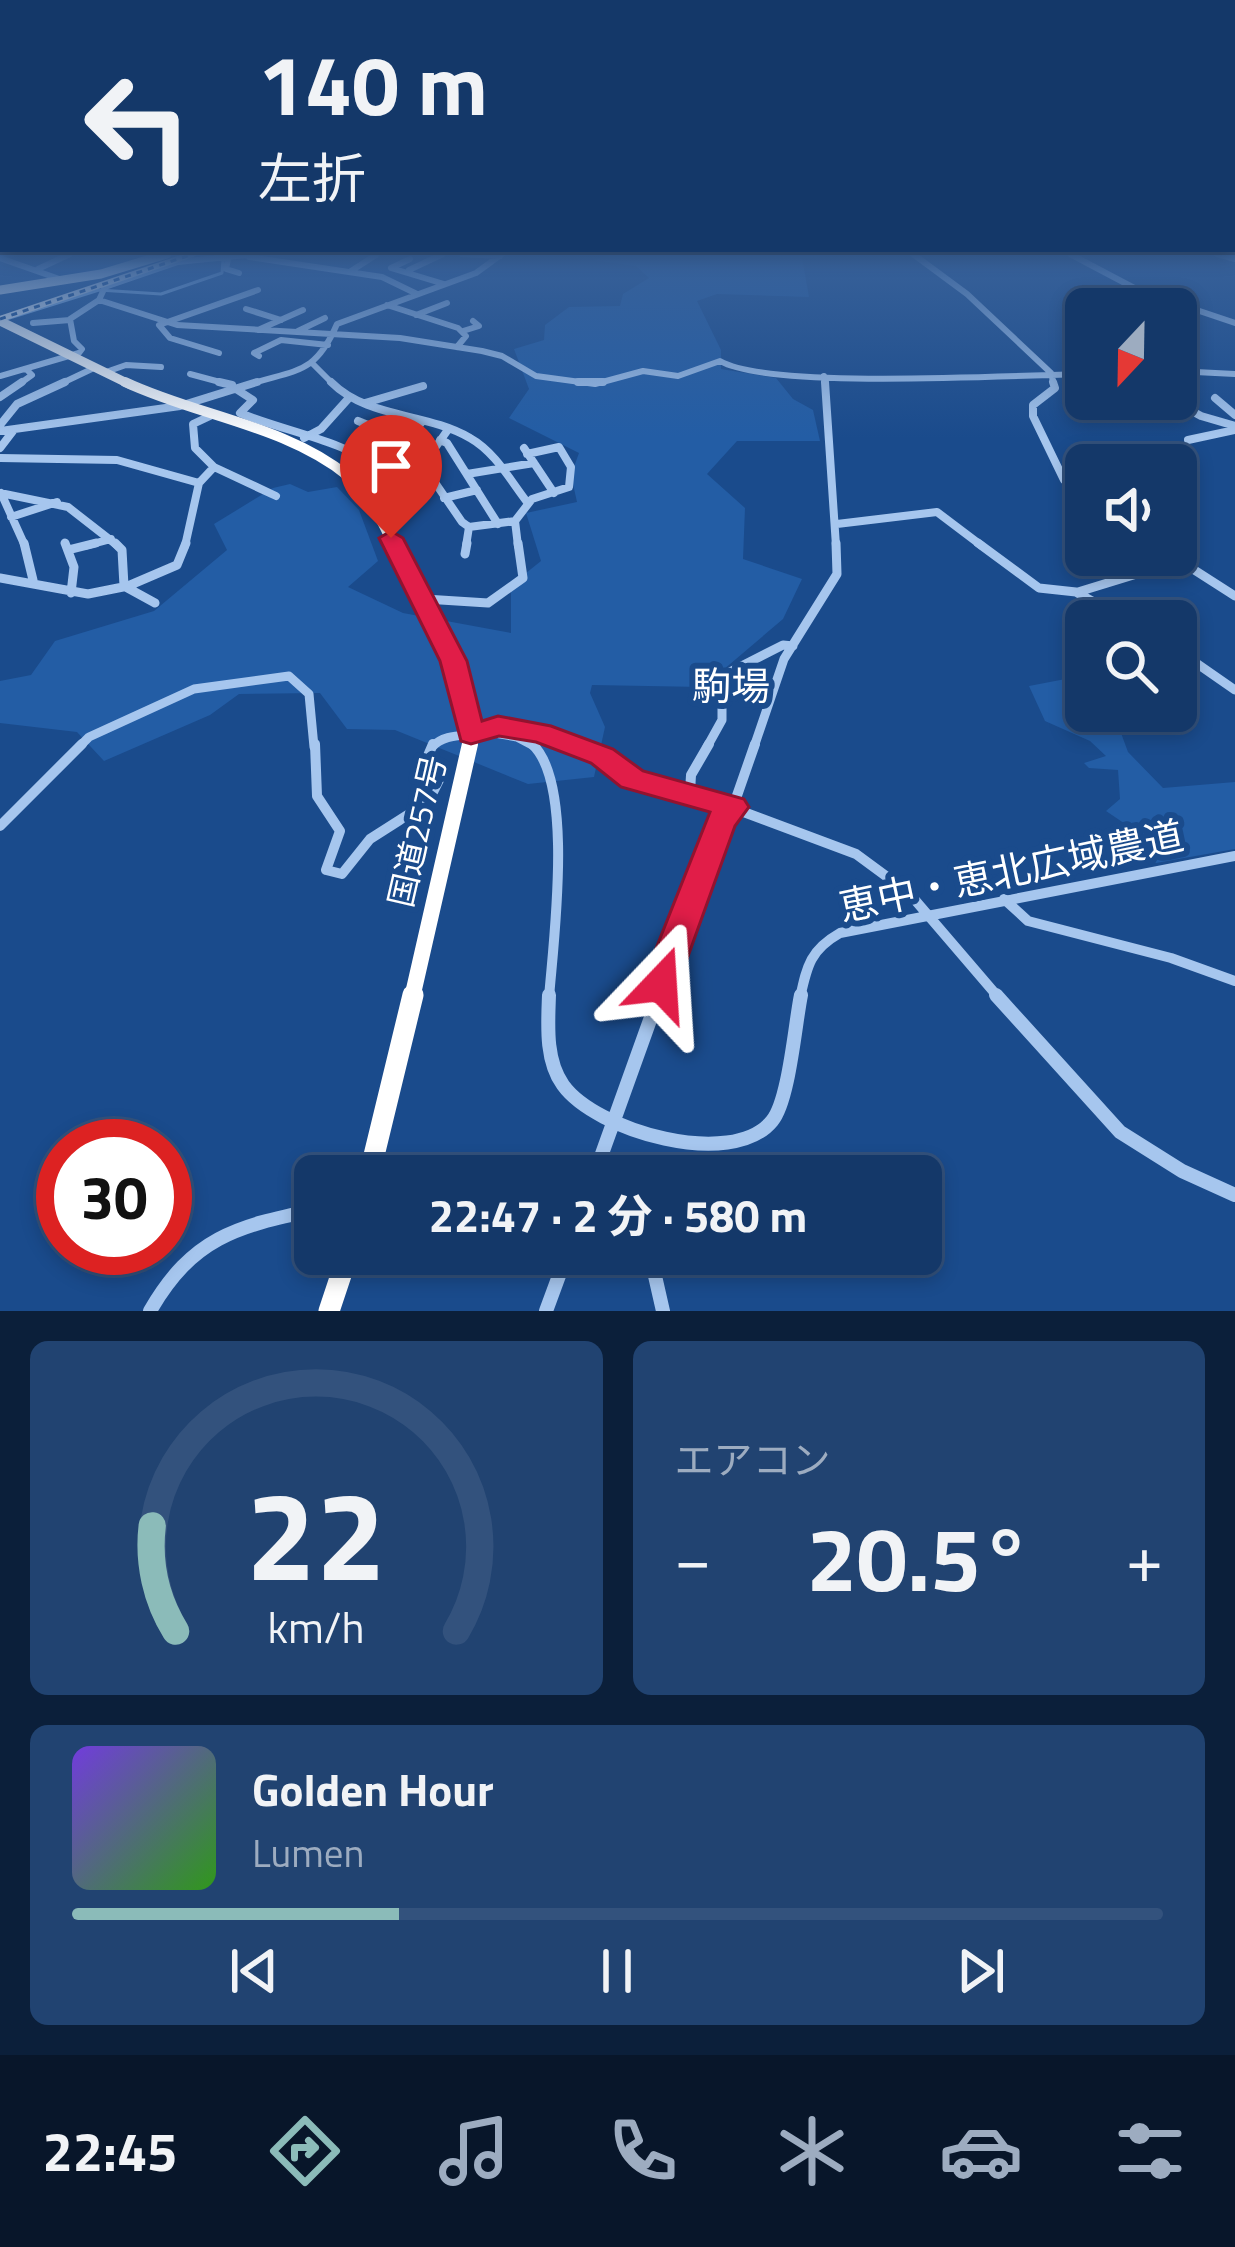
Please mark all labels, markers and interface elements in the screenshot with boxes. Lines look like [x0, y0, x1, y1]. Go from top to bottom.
text: 140 m [258, 20, 488, 148]
icon: left [60, 48, 216, 204]
text: 左折 [258, 137, 366, 219]
north arrow [1065, 288, 1197, 420]
map controls [1065, 288, 1197, 732]
pin [340, 415, 442, 538]
icon: arrive [358, 433, 424, 499]
button: sound [1065, 444, 1197, 576]
button: search [1065, 600, 1197, 732]
district label: 駒場 [692, 656, 770, 715]
street label: 国道257号 [375, 750, 459, 912]
street label: 恵中・恵北広域農道 [833, 805, 1189, 936]
position arrow [598, 921, 724, 1047]
speed limit sign: 30 [36, 1119, 192, 1275]
text: 22:47 · 2 分 · 580 m [429, 1181, 807, 1249]
text: エアコン [675, 1430, 831, 1489]
text: 22 [246, 1439, 386, 1628]
text: 20.5° [806, 1489, 1031, 1626]
text: − [675, 1507, 711, 1608]
text: + [1126, 1507, 1163, 1608]
text: km/h [268, 1594, 365, 1660]
text: Golden Hour [252, 1755, 494, 1823]
text: Lumen [252, 1823, 364, 1882]
icon: previous [221, 1938, 287, 2004]
icon: pause [584, 1938, 650, 2004]
icon: next [948, 1938, 1014, 2004]
icon: directions [263, 2109, 347, 2193]
icon: music [432, 2109, 516, 2193]
icon: phone [601, 2109, 685, 2193]
icon: climate [770, 2109, 854, 2193]
icon: car [939, 2109, 1023, 2193]
icon: filters [1108, 2109, 1192, 2193]
text: 22:45 [43, 2110, 177, 2192]

